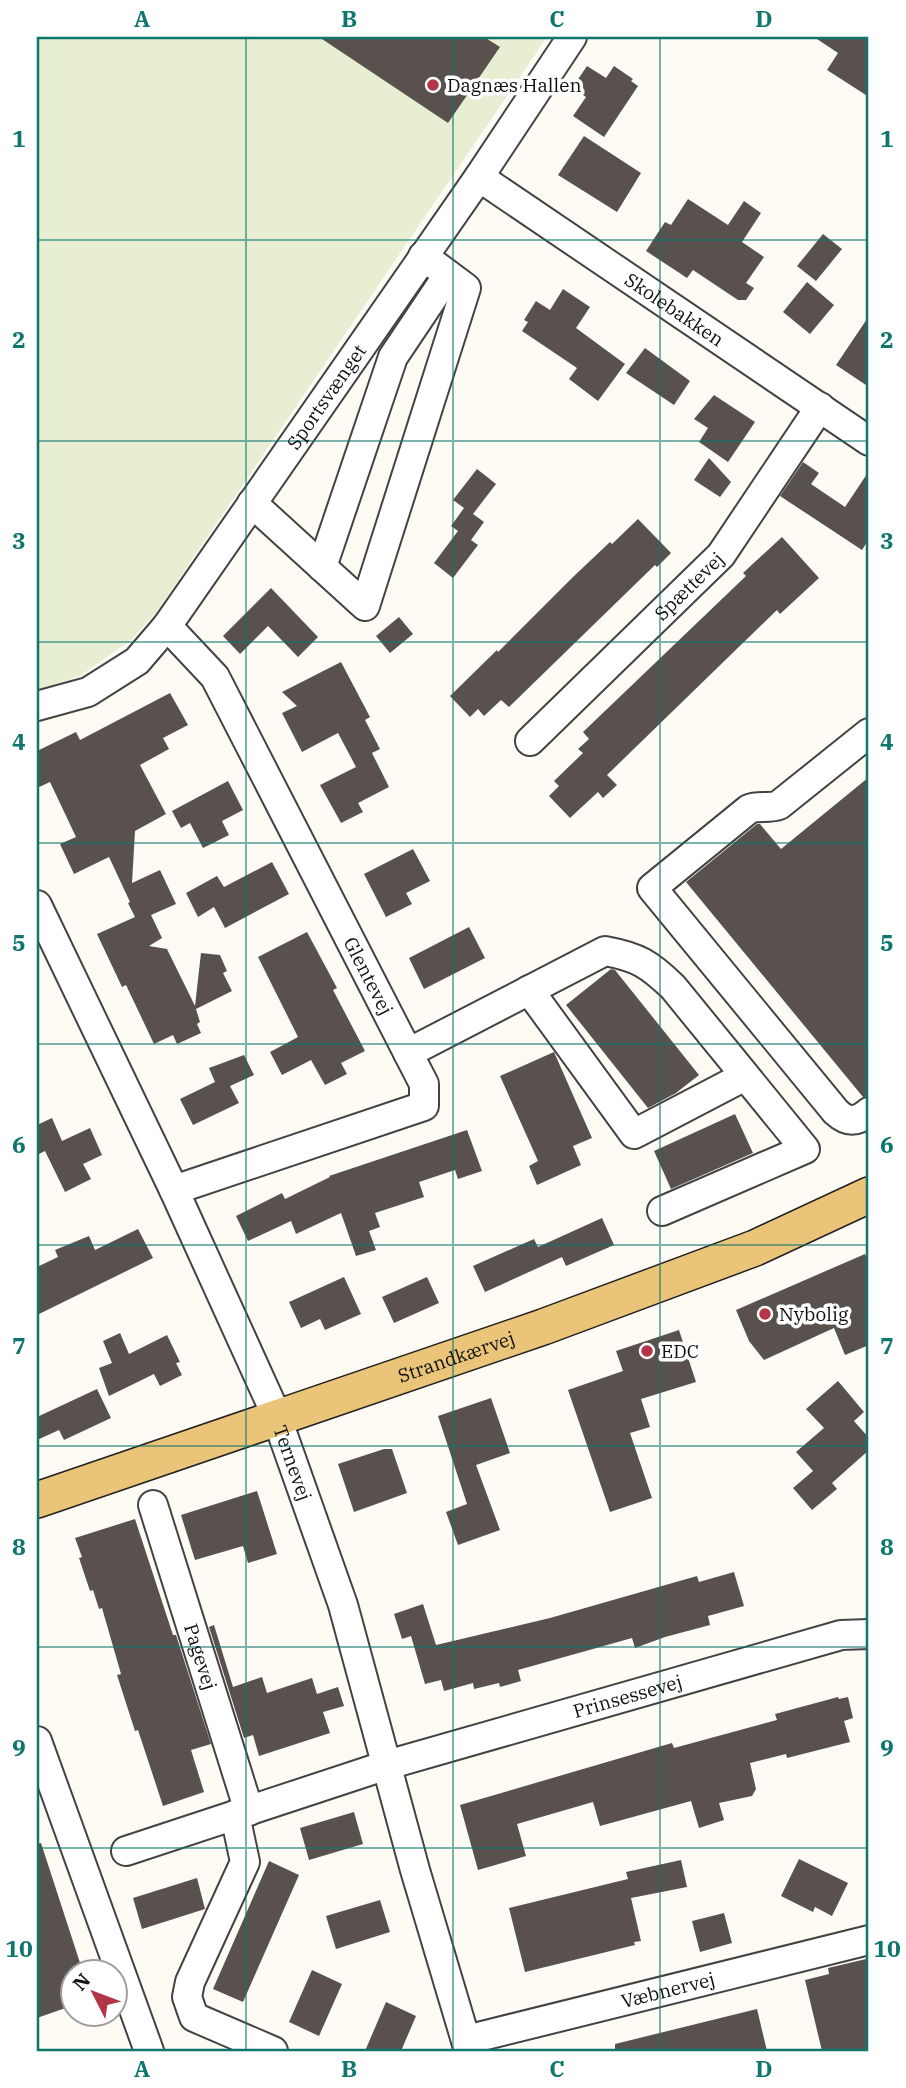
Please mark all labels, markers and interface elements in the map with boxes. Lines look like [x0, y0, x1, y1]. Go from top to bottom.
text: A [134, 3, 150, 33]
text: B [341, 3, 357, 33]
text: C [549, 3, 565, 33]
text: D [755, 3, 773, 33]
place label: Dagnæs Hallen [447, 73, 582, 97]
marker: Dagnæs Hallen [425, 77, 441, 93]
text: 1 [12, 123, 26, 153]
text: 1 [880, 123, 894, 153]
street label: Skolebakken [620, 267, 729, 351]
text: 2 [12, 324, 26, 354]
text: 2 [880, 324, 894, 354]
street label: Sportsvænget [281, 339, 371, 454]
text: 3 [12, 525, 26, 555]
text: 3 [880, 525, 894, 555]
street label: Spættevej [649, 547, 729, 625]
text: 4 [12, 726, 26, 756]
text: 4 [880, 726, 894, 756]
text: 5 [12, 927, 26, 957]
text: 5 [880, 927, 894, 957]
street label: Glentevej [338, 933, 398, 1019]
text: 6 [12, 1129, 26, 1159]
text: 6 [880, 1129, 894, 1159]
place label: Nybolig [779, 1302, 849, 1326]
marker: Nybolig [757, 1306, 773, 1322]
street label: Strandkærvej [395, 1326, 518, 1388]
text: 7 [12, 1330, 26, 1360]
text: 7 [880, 1330, 894, 1360]
place label: EDC [661, 1339, 699, 1363]
marker: EDC [639, 1343, 655, 1359]
street label: Ternevej [268, 1422, 317, 1504]
text: 8 [12, 1531, 26, 1561]
text: 8 [880, 1531, 894, 1561]
street label: Pagevej [179, 1621, 222, 1693]
street label: Prinsessevej [570, 1669, 685, 1723]
text: 9 [12, 1732, 26, 1762]
text: 9 [880, 1732, 894, 1762]
text: 10 [5, 1933, 33, 1963]
text: 10 [873, 1933, 901, 1963]
north arrow [60, 1958, 130, 2028]
street label: Væbnervej [619, 1967, 717, 2013]
text: N [67, 1968, 95, 1995]
text: A [134, 2053, 150, 2083]
text: B [341, 2053, 357, 2083]
text: C [549, 2053, 565, 2083]
text: D [755, 2053, 773, 2083]

